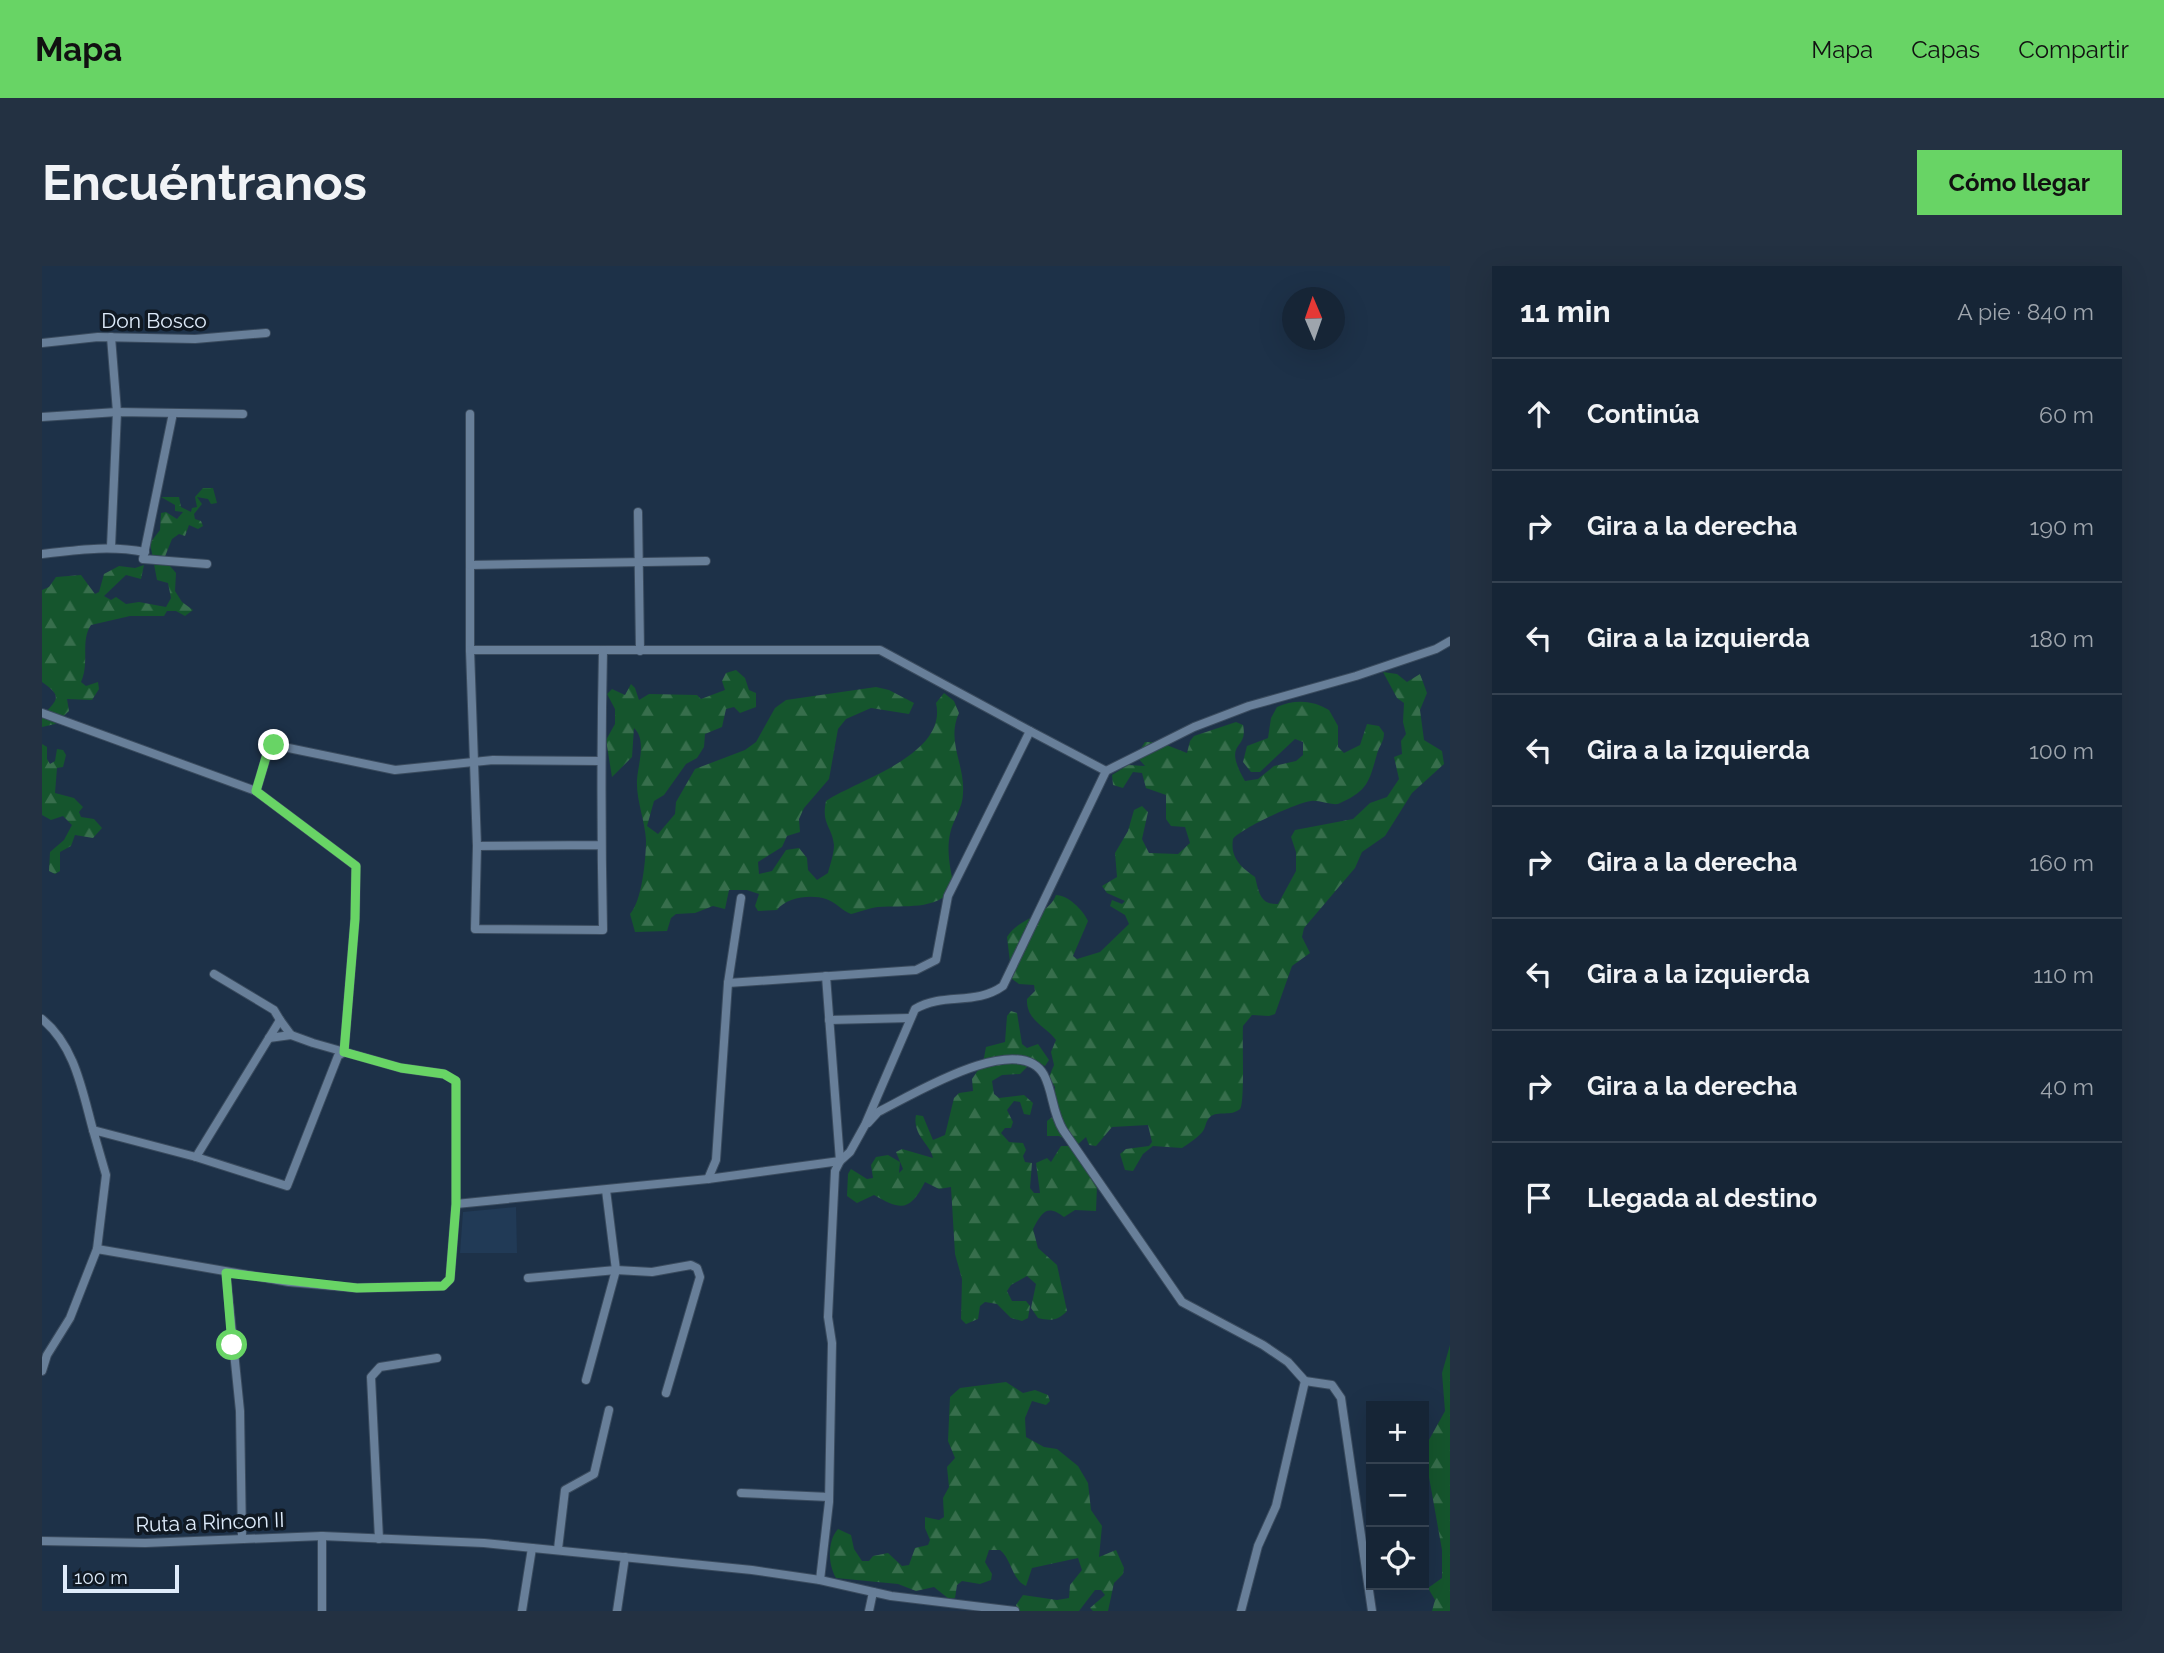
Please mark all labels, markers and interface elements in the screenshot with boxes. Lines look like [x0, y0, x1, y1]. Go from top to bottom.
text: Mapa [35, 30, 122, 69]
text: Mapa [1811, 35, 1873, 64]
text: Capas [1911, 35, 1980, 64]
text: Compartir [2018, 35, 2129, 64]
button: Cómo llegar [1917, 150, 2122, 215]
text: Encuéntranos [42, 154, 367, 211]
north arrow [1282, 287, 1345, 350]
text: 11 min [1520, 294, 1611, 329]
text: A pie · 840 m [1957, 298, 2094, 325]
street label: Don Bosco [101, 308, 207, 333]
icon: ahead [1520, 395, 1558, 433]
text: Continúa [1587, 399, 1699, 429]
text: 60 m [2039, 401, 2094, 428]
icon: right [1520, 507, 1558, 545]
text: Gira a la derecha [1587, 511, 1797, 541]
text: 190 m [2030, 513, 2094, 540]
icon: left [1520, 619, 1558, 657]
text: Gira a la izquierda [1587, 623, 1810, 653]
text: 180 m [2029, 625, 2094, 652]
route end [258, 729, 289, 760]
icon: left [1520, 731, 1558, 769]
text: Gira a la izquierda [1587, 735, 1810, 765]
text: 100 m [2029, 737, 2094, 764]
icon: right [1520, 843, 1558, 881]
text: Gira a la derecha [1587, 847, 1797, 877]
text: 160 m [2029, 849, 2094, 876]
icon: left [1520, 955, 1558, 993]
text: Gira a la izquierda [1587, 959, 1810, 989]
text: 110 m [2033, 961, 2094, 988]
icon: right [1520, 1067, 1558, 1105]
text: Gira a la derecha [1587, 1071, 1797, 1101]
text: 40 m [2040, 1073, 2094, 1100]
icon: arrive [1520, 1179, 1558, 1217]
text: Llegada al destino [1587, 1183, 1817, 1213]
route start [216, 1329, 247, 1360]
map controls [1366, 1401, 1429, 1590]
button: + [1366, 1401, 1429, 1464]
button: − [1366, 1464, 1429, 1527]
street label: Ruta a Rincon II [135, 1507, 285, 1537]
button: locate [1366, 1527, 1429, 1590]
scale bar [63, 1562, 178, 1594]
text: 100 m [74, 1566, 128, 1588]

